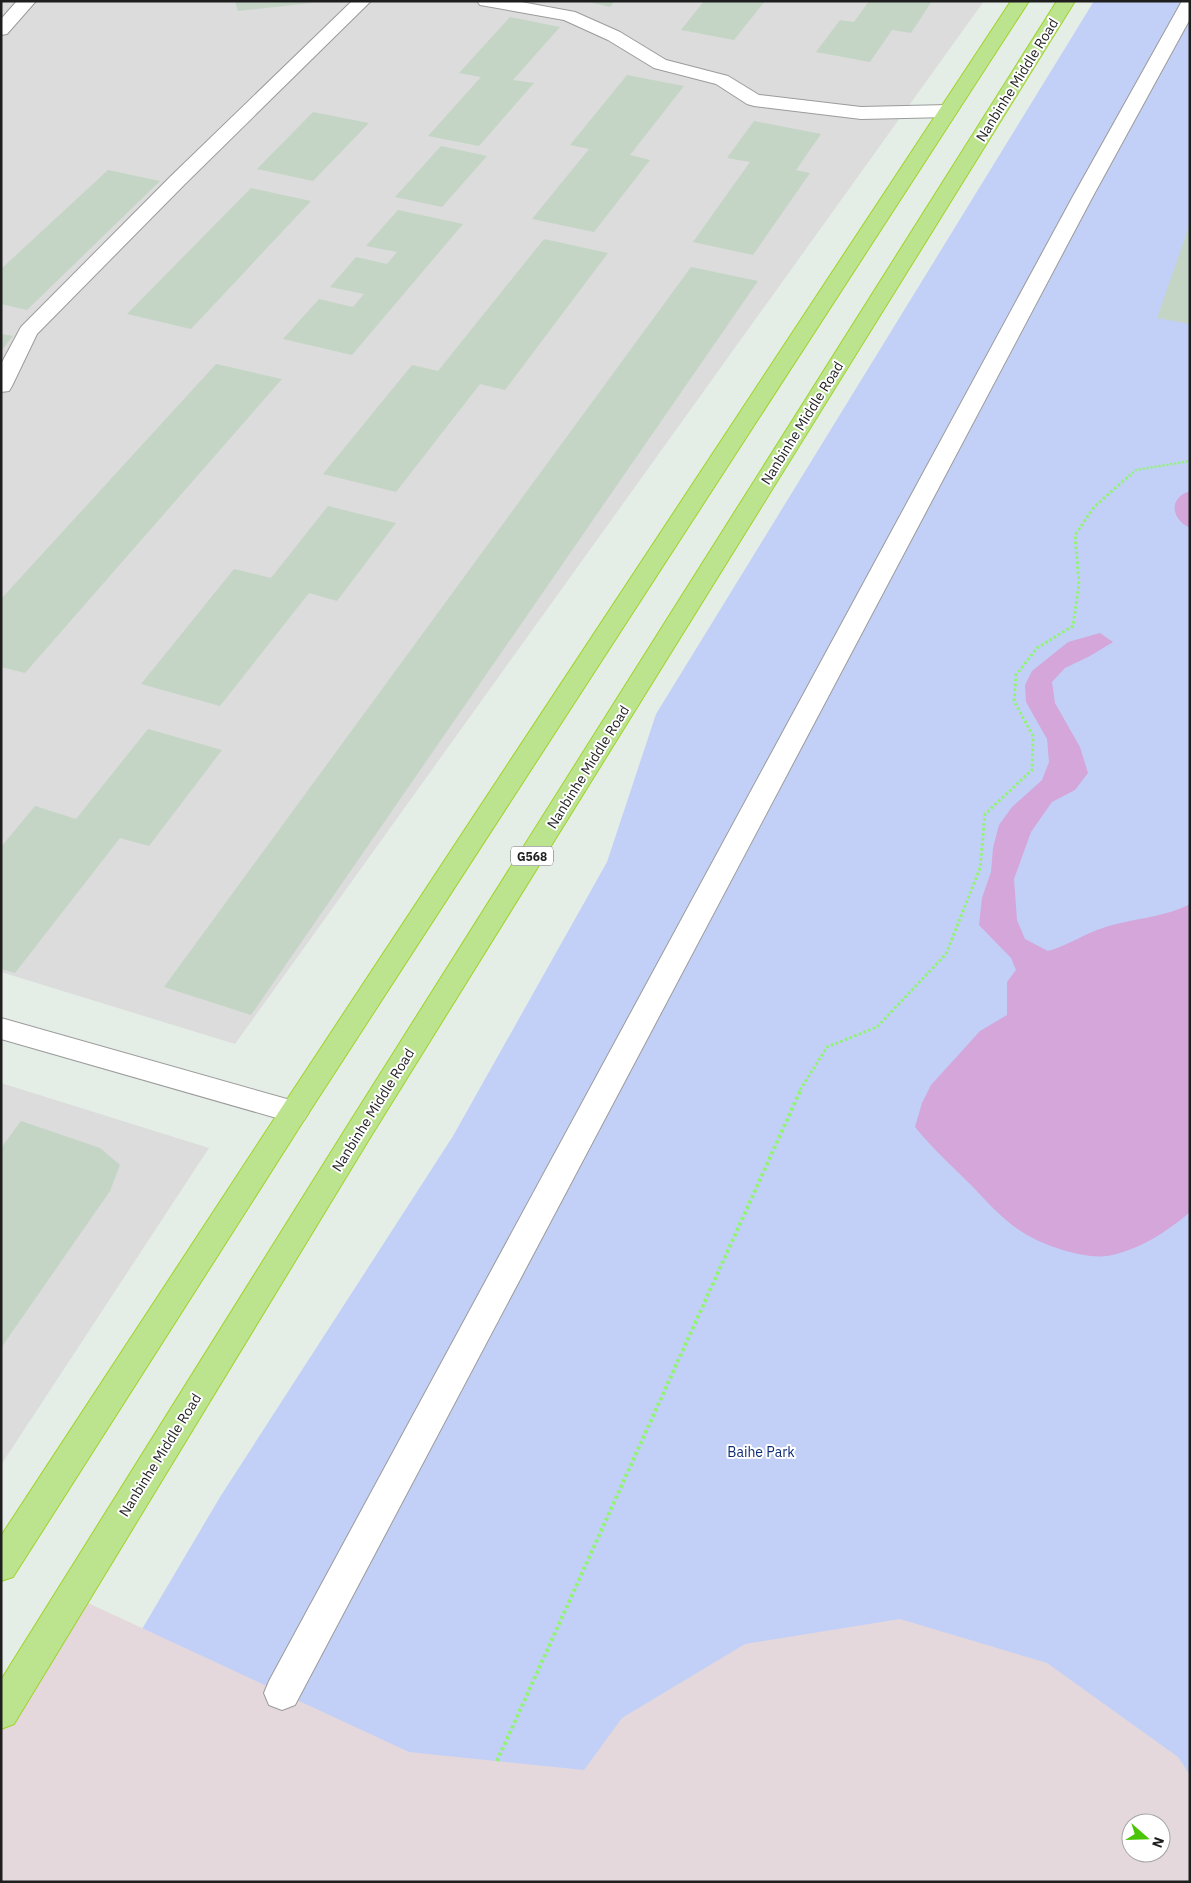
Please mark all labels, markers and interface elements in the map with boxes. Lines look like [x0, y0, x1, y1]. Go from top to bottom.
street label: Nanbinhe Middle Road [972, 15, 1062, 145]
street label: Nanbinhe Middle Road [757, 358, 847, 488]
street label: Nanbinhe Middle Road [543, 702, 633, 832]
road number: G568 [511, 846, 553, 866]
street label: Nanbinhe Middle Road [328, 1045, 418, 1175]
street label: Nanbinhe Middle Road [115, 1390, 205, 1520]
park label: Baihe Park [727, 1443, 795, 1461]
north arrow [1121, 1813, 1171, 1863]
text: N [1148, 1835, 1168, 1850]

